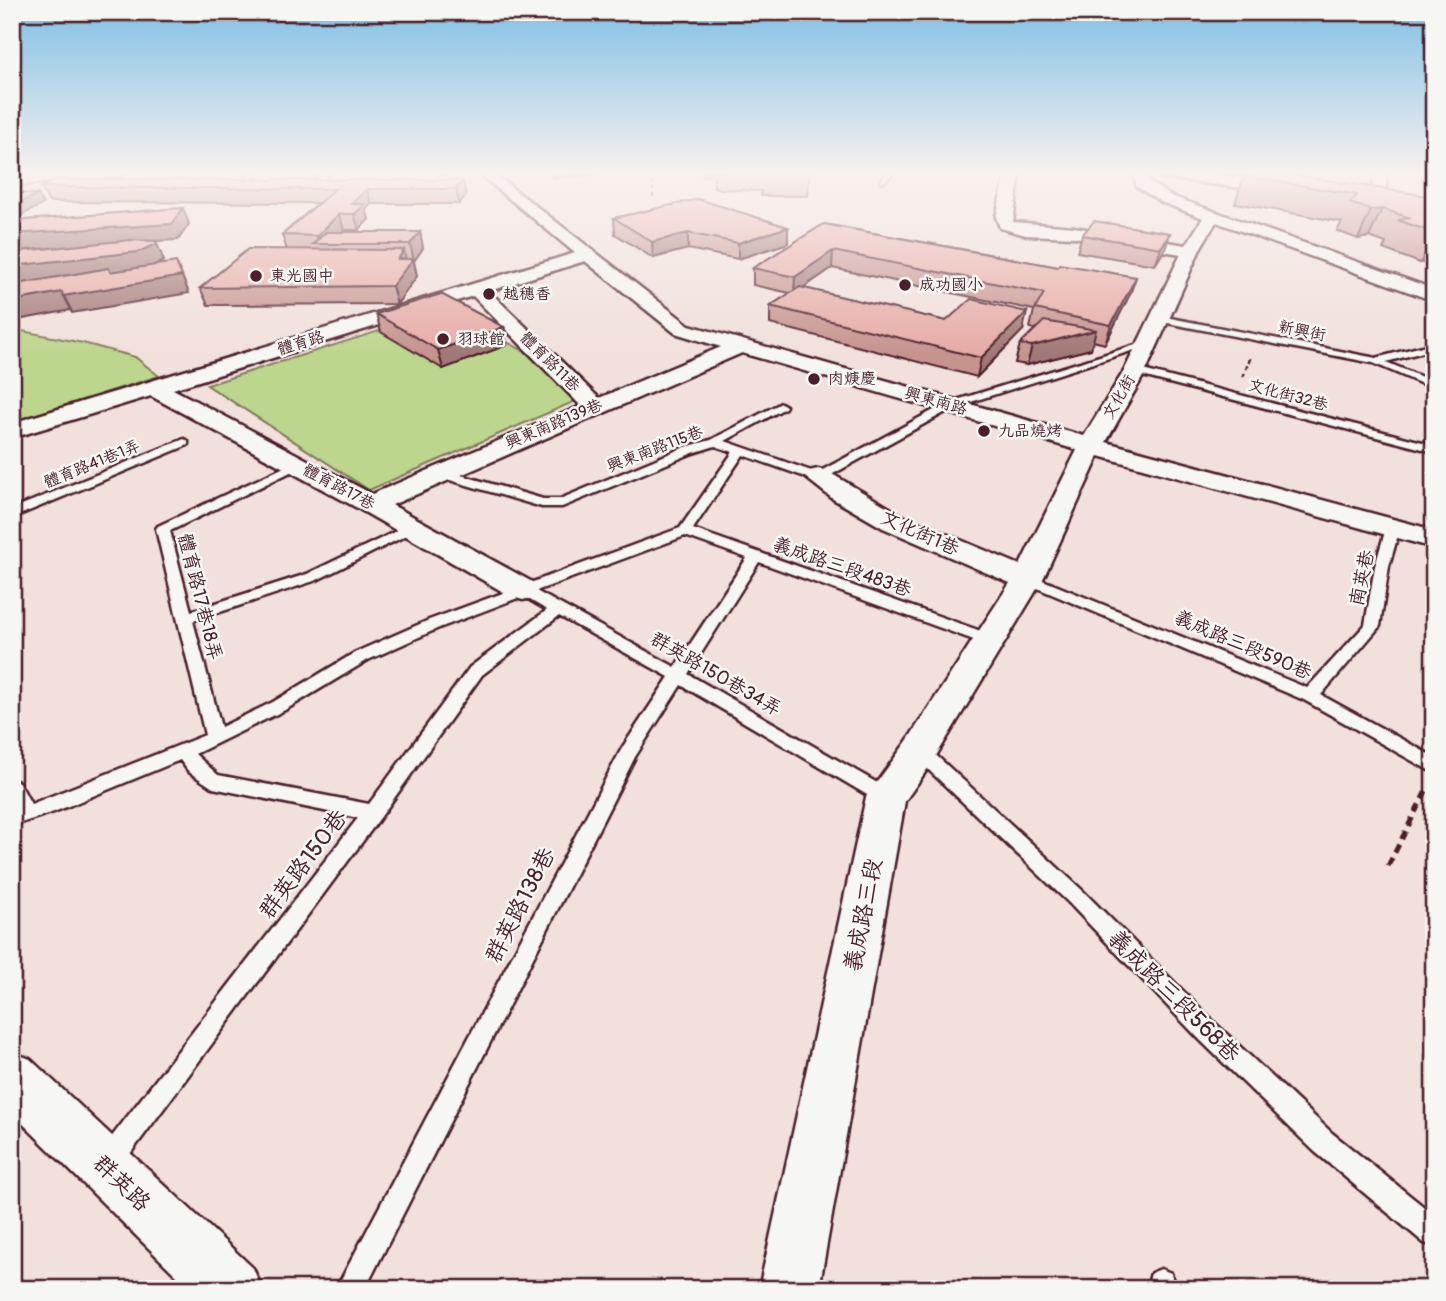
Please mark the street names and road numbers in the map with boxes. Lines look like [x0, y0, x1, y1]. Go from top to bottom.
street label: 新興街 [1277, 317, 1327, 345]
street label: 體育路 [275, 326, 327, 360]
street label: 體育路11巷 [516, 328, 584, 396]
street label: 文化街 [1098, 371, 1140, 423]
street label: 文化街32巷 [1246, 375, 1330, 415]
street label: 興東南路 [902, 383, 970, 419]
street label: 興東南路139巷 [502, 395, 606, 453]
street label: 興東南路115巷 [604, 422, 706, 476]
street label: 體育路41巷1弄 [41, 436, 143, 492]
street label: 體育路17巷 [300, 460, 378, 514]
street label: 文化街1巷 [877, 505, 963, 561]
street label: 體育路17巷18弄 [173, 531, 227, 663]
street label: 義成路三段483巷 [769, 532, 915, 602]
street label: 南英巷 [1344, 548, 1380, 608]
street label: 義成路三段590巷 [1171, 605, 1315, 685]
street label: 群英路150巷34弄 [646, 627, 786, 721]
street label: 群英路150巷 [253, 803, 354, 924]
street label: 群英路138巷 [479, 842, 562, 967]
street label: 義成路三段 [838, 856, 888, 974]
street label: 義成路三段568巷 [1102, 924, 1247, 1069]
street label: 群英路 [87, 1149, 157, 1217]

